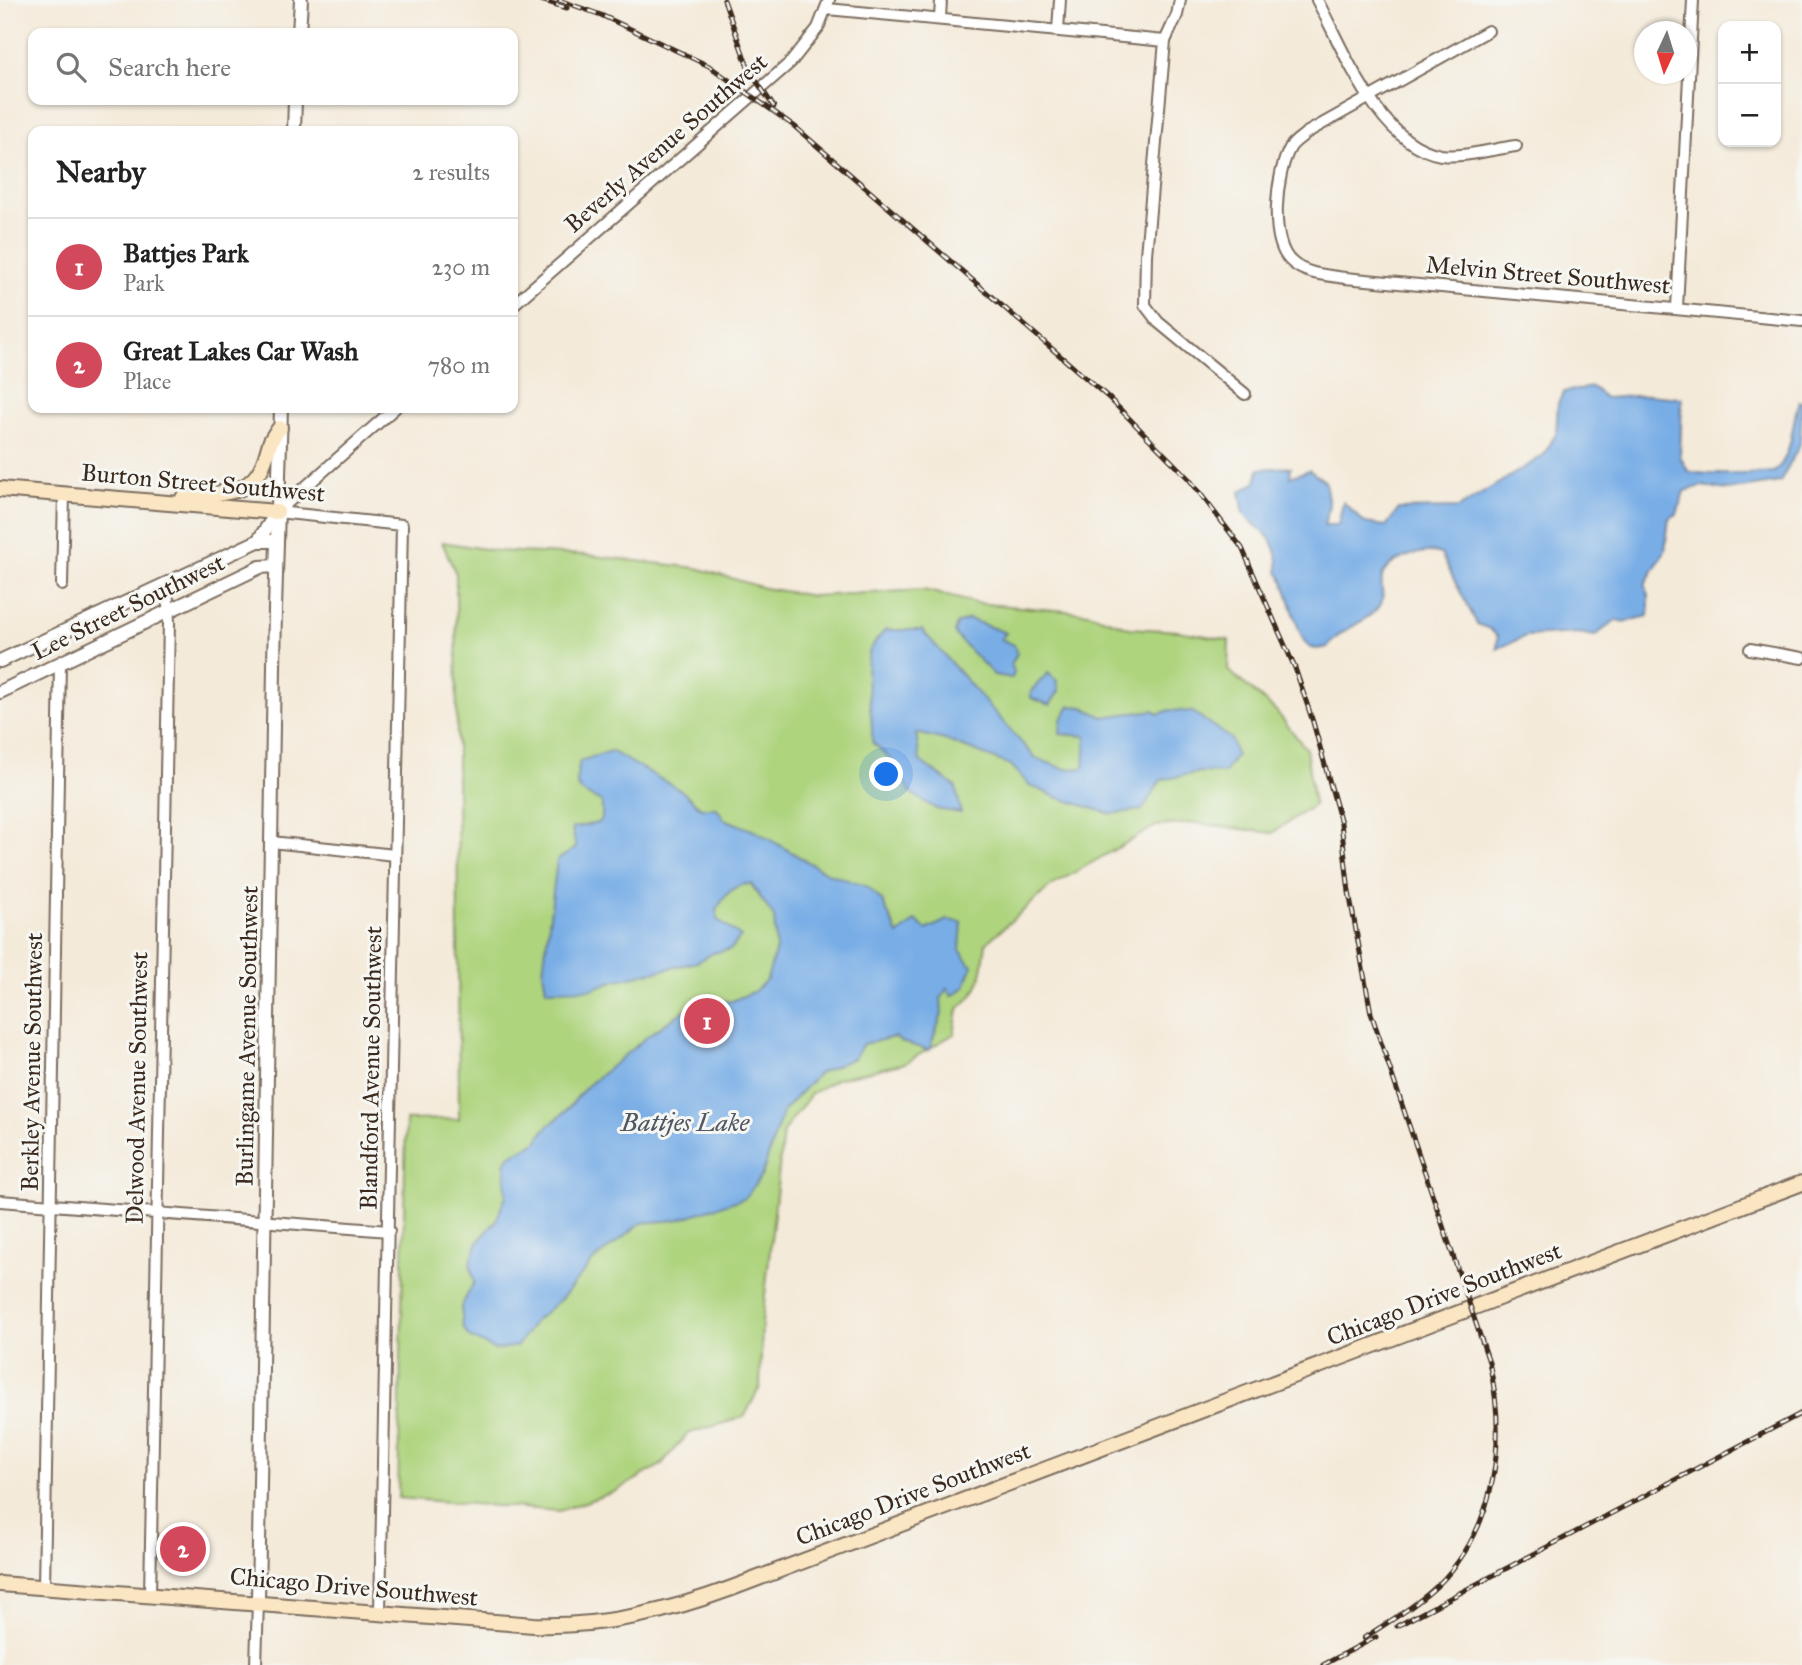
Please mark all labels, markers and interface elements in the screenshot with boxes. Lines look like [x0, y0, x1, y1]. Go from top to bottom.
north arrow [1634, 21, 1697, 84]
map controls [1718, 21, 1781, 147]
button: + [1718, 21, 1781, 84]
search box [28, 28, 518, 105]
street label: Beverly Avenue Southwest [558, 46, 774, 239]
icon: search [52, 48, 90, 86]
text: Search here [108, 51, 231, 83]
button: − [1718, 84, 1781, 147]
text: Nearby [56, 154, 146, 190]
text: 2 results [412, 158, 490, 186]
text: Battjes Park [123, 237, 249, 269]
street label: Melvin Street Southwest [1425, 249, 1672, 301]
text: 1 [74, 253, 84, 281]
text: 230 m [432, 253, 490, 281]
text: Park [123, 269, 165, 297]
text: Great Lakes Car Wash [123, 335, 359, 367]
text: 2 [73, 351, 85, 379]
text: 780 m [428, 351, 490, 379]
text: Place [123, 367, 171, 395]
street label: Burton Street Southwest [80, 457, 327, 509]
street label: Lee Street Southwest [27, 547, 230, 667]
your location [869, 757, 903, 791]
street label: Burlingame Avenue Southwest [229, 885, 265, 1187]
street label: Blandford Avenue Southwest [354, 925, 388, 1210]
street label: Berkley Avenue Southwest [15, 932, 49, 1192]
street label: Delwood Avenue Southwest [120, 951, 154, 1225]
pin: 1 [684, 995, 730, 1047]
water label: Battjes Lake [620, 1106, 751, 1138]
street label: Chicago Drive Southwest [1322, 1235, 1566, 1353]
street label: Chicago Drive Southwest [791, 1435, 1035, 1553]
pin: 2 [160, 1523, 206, 1575]
street label: Chicago Drive Southwest [229, 1561, 480, 1613]

